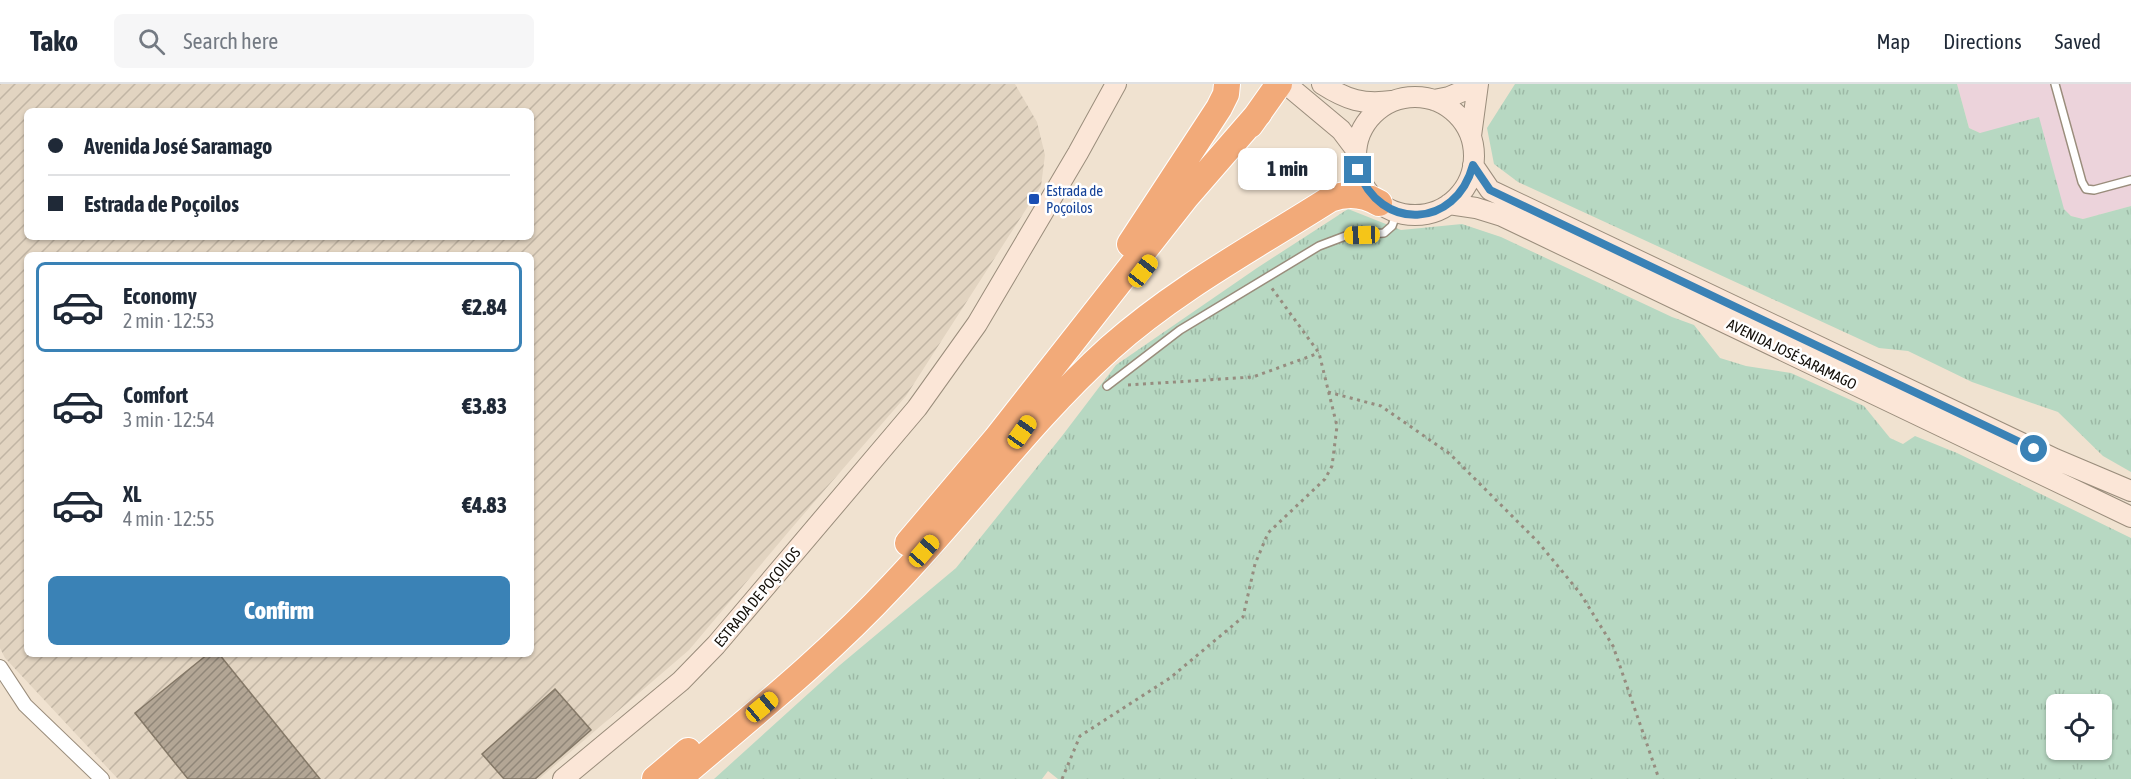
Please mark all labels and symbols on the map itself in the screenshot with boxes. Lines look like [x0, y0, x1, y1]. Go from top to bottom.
callout: 1 min [1238, 149, 1337, 191]
route end [1344, 156, 1371, 183]
place label: Estrada de Poçoilos [1046, 182, 1103, 216]
marker: Estrada de Poçoilos [1027, 192, 1041, 206]
car [1344, 225, 1380, 245]
car [1125, 251, 1161, 291]
street label: AVENIDA JOSÉ SARAMAGO [1724, 315, 1860, 393]
car [1004, 412, 1040, 452]
route start [2020, 435, 2047, 462]
car [905, 532, 943, 570]
street label: ESTRADA DE POÇOILOS [710, 544, 804, 650]
car [742, 689, 782, 725]

